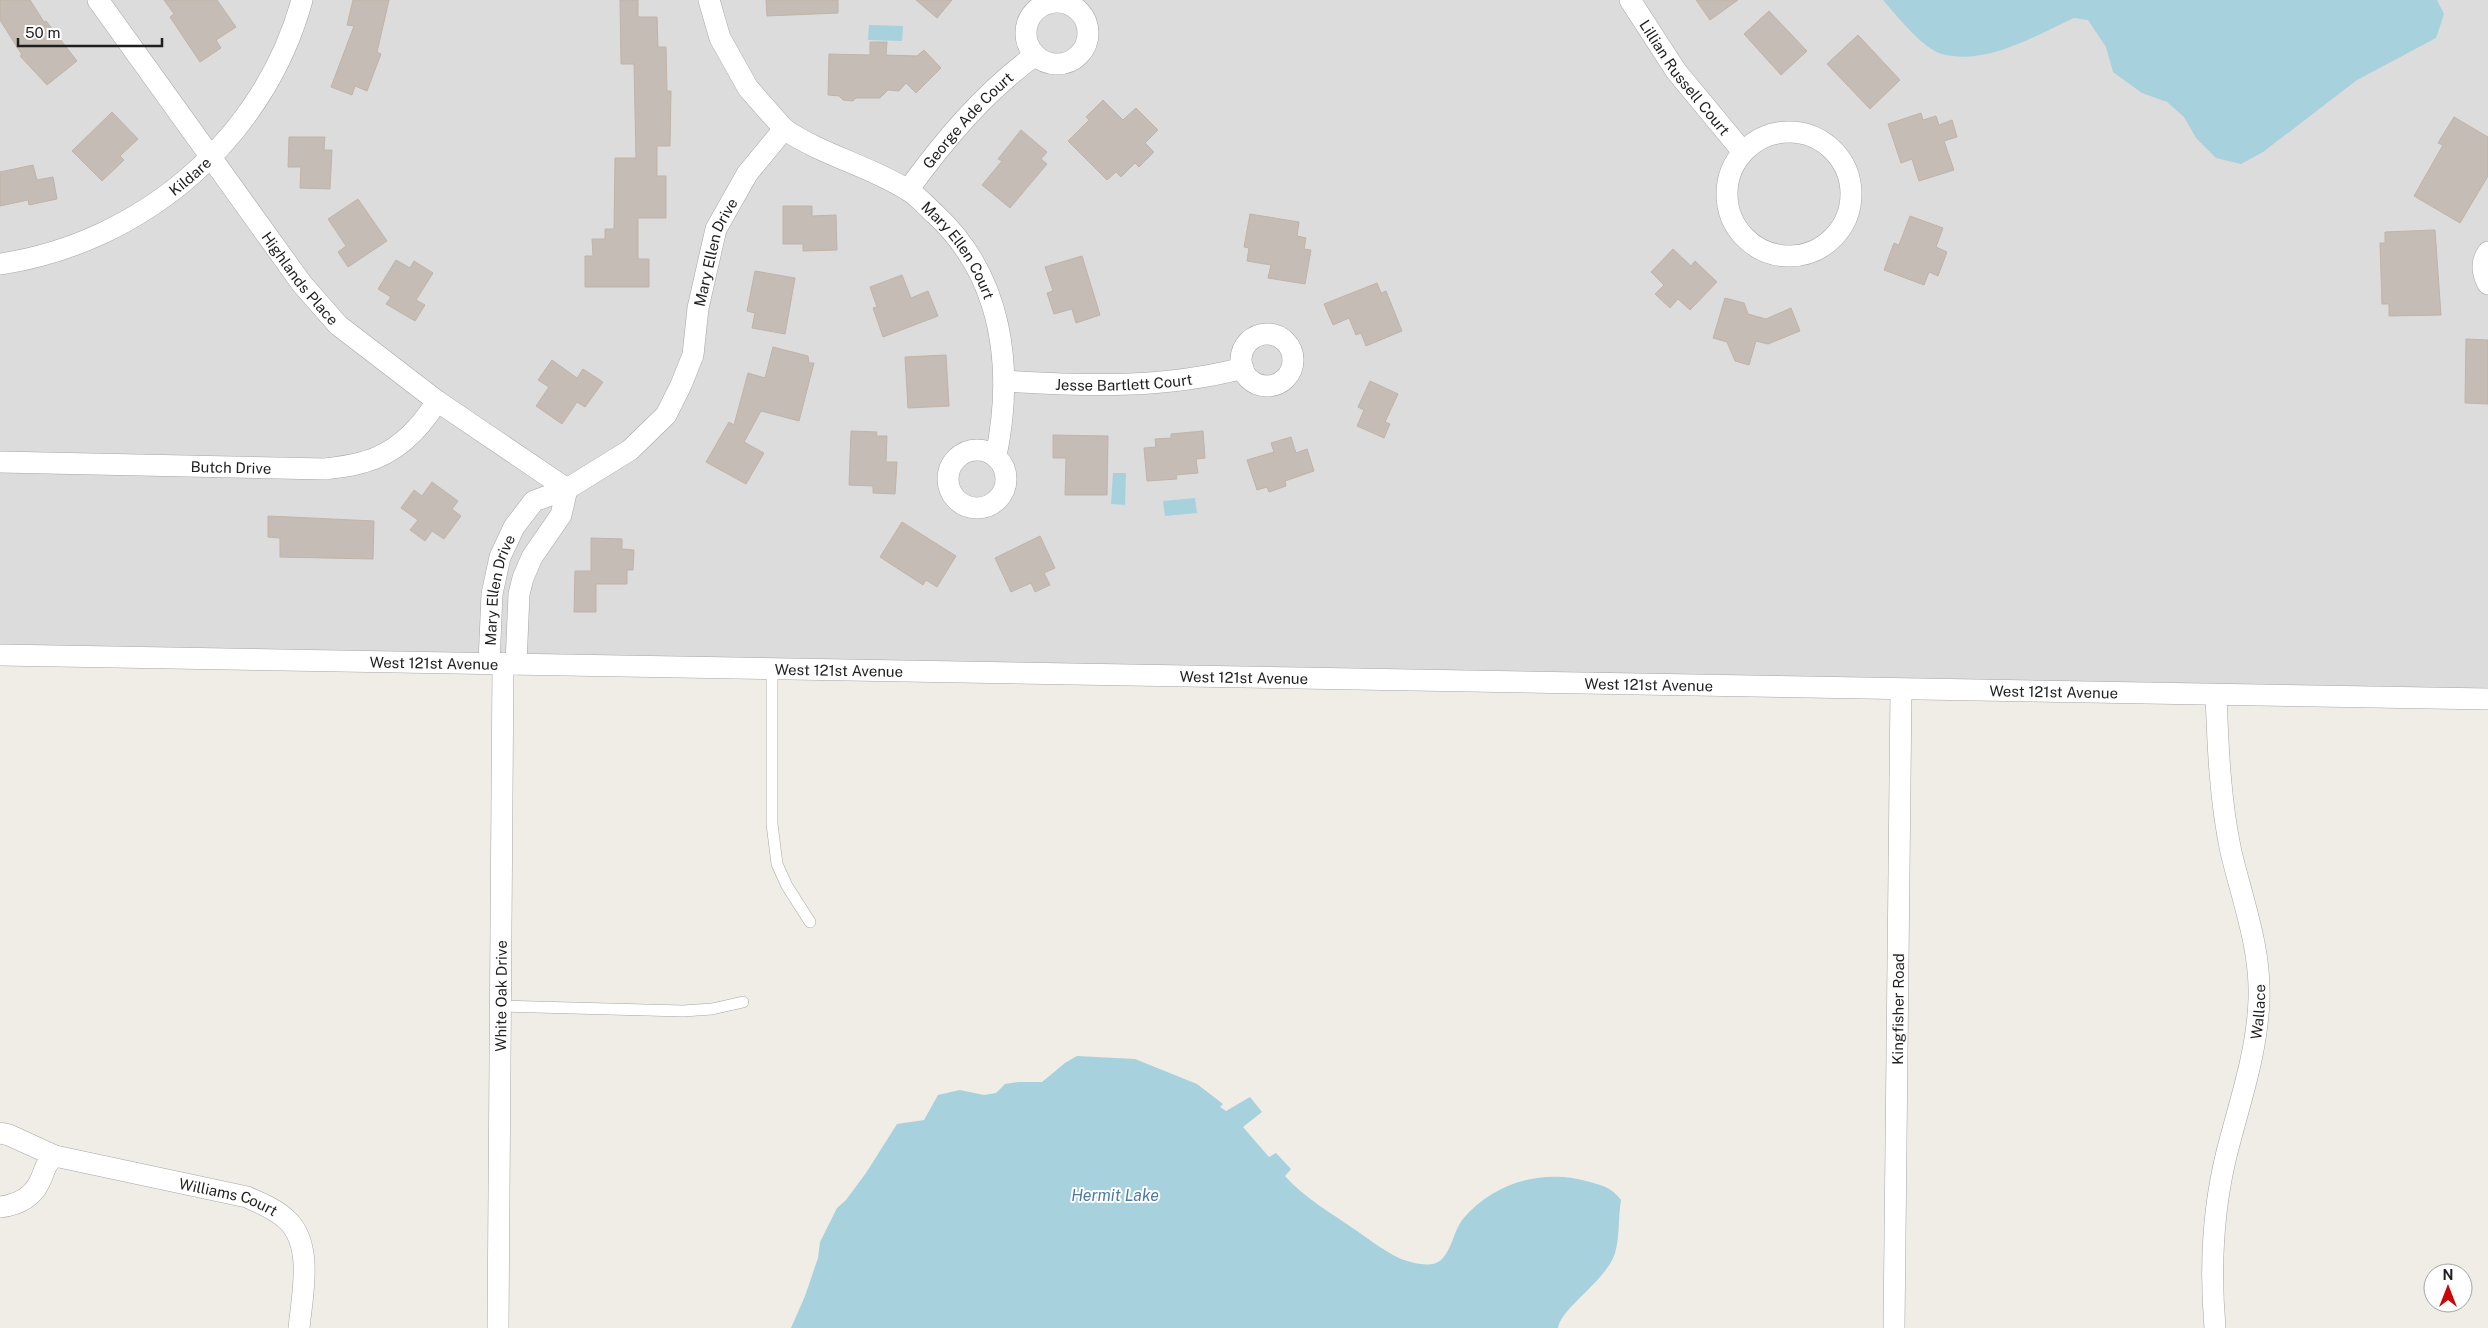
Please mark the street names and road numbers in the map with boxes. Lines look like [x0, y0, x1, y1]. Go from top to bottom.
street label: Lillian Russell Court [1637, 16, 1734, 138]
street label: George Ade Court [919, 68, 1016, 172]
street label: Kildare [165, 153, 214, 199]
street label: Mary Ellen Drive [690, 195, 740, 308]
street label: Mary Ellen Court [918, 198, 998, 301]
street label: Highlands Place [259, 228, 342, 328]
street label: Jesse Bartlett Court [1055, 370, 1194, 393]
street label: Butch Drive [190, 458, 271, 476]
street label: Mary Ellen Drive [481, 532, 518, 646]
street label: West 121st Avenue [369, 653, 498, 672]
street label: West 121st Avenue [774, 660, 903, 679]
street label: West 121st Avenue [1179, 667, 1308, 687]
street label: West 121st Avenue [1584, 675, 1713, 694]
street label: West 121st Avenue [1989, 682, 2118, 701]
street label: White Oak Drive [492, 940, 509, 1052]
street label: Kingfisher Road [1888, 953, 1907, 1065]
street label: Wallace [2247, 984, 2268, 1041]
street label: Williams Court [178, 1174, 281, 1219]

